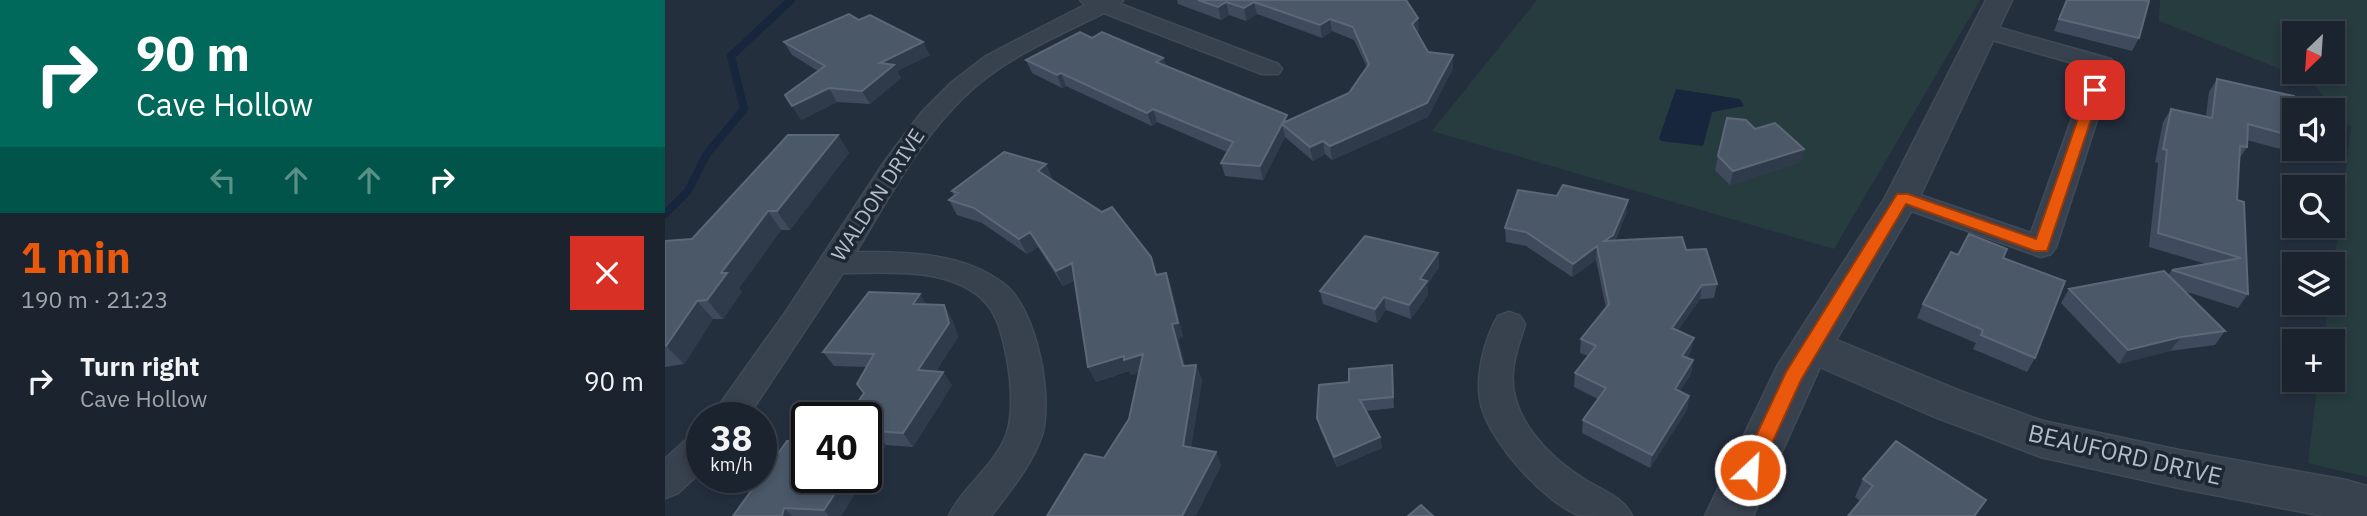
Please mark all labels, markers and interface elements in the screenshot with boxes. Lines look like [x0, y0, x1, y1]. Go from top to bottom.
text: 90 m [136, 21, 250, 84]
north arrow [2282, 21, 2345, 84]
map controls [2282, 21, 2345, 392]
icon: right [21, 28, 112, 119]
pin [2065, 60, 2125, 120]
icon: arrive [2076, 71, 2114, 109]
text: Cave Hollow [136, 83, 313, 125]
button: sound [2282, 98, 2345, 161]
street label: WALDON DRIVE [824, 123, 930, 266]
icon: left [204, 161, 242, 199]
icon: ahead [277, 161, 315, 199]
icon: ahead [350, 161, 388, 199]
icon: right [423, 161, 461, 199]
button: search [2282, 175, 2345, 238]
text: 1 min [21, 230, 131, 285]
button: close [570, 236, 644, 310]
button: layers [2282, 252, 2345, 315]
text: 190 m · 21:23 [21, 284, 168, 314]
button: + [2282, 329, 2345, 392]
text: Turn right [80, 349, 199, 383]
icon: right [21, 362, 59, 400]
text: 90 m [584, 364, 644, 398]
text: Cave Hollow [80, 383, 208, 413]
speed limit sign: 40 [791, 402, 882, 493]
text: 38 [710, 415, 753, 461]
street label: BEAUFORD DRIVE [2025, 416, 2225, 492]
position arrow [1713, 433, 1787, 507]
text: km/h [710, 453, 753, 476]

